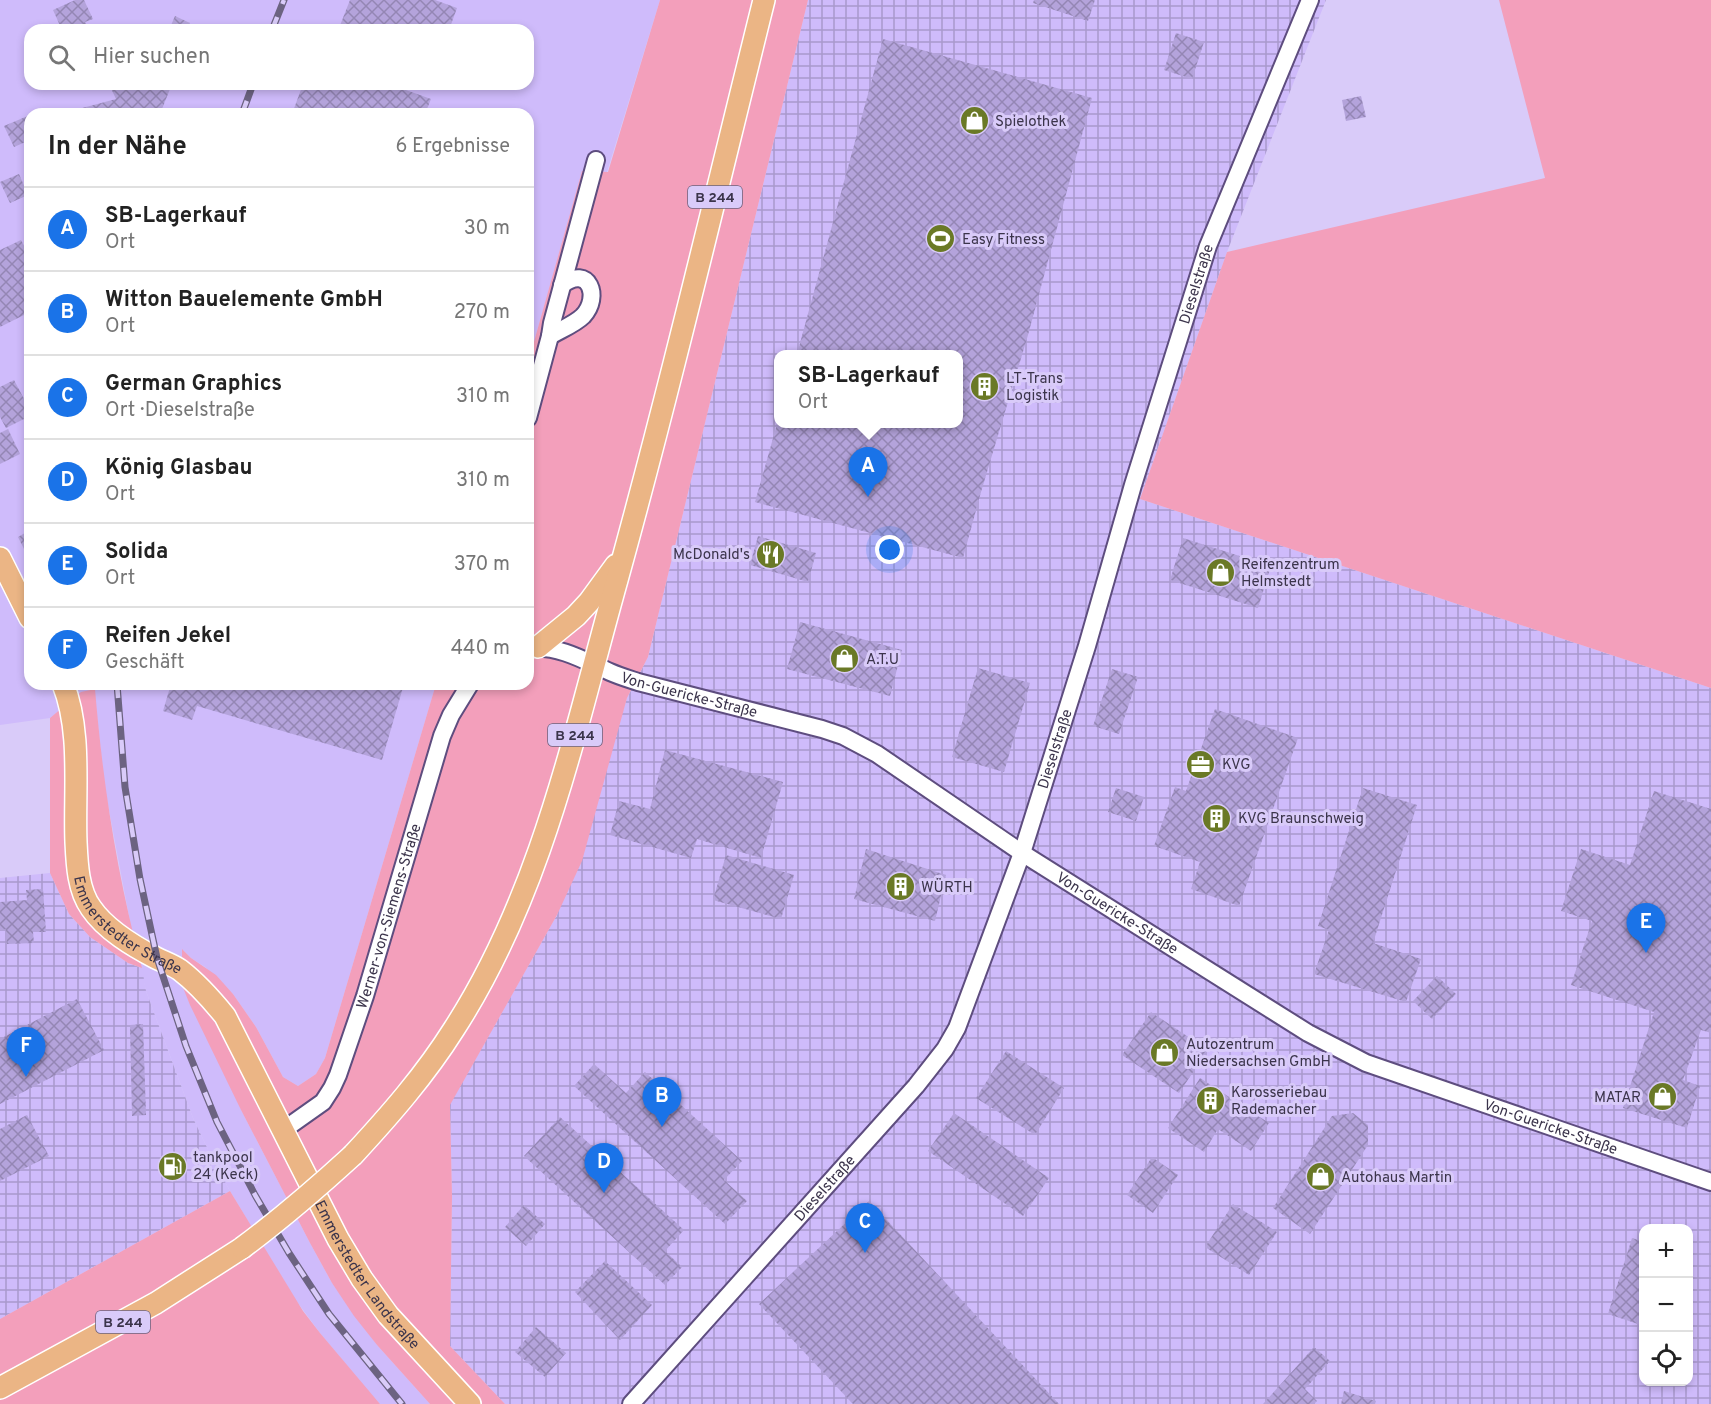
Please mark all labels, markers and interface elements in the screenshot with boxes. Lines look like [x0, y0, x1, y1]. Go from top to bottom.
search box [24, 24, 534, 90]
icon: search [45, 41, 78, 74]
text: Hier suchen [93, 44, 210, 71]
shop icon: Spielothek [958, 105, 990, 137]
place label: Spielothek [995, 113, 1067, 132]
text: In der Nähe [48, 131, 187, 164]
text: 6 Ergebnisse [395, 134, 510, 160]
road number: B 244 [688, 186, 742, 208]
text: SB-Lagerkauf [105, 203, 246, 230]
text: A [60, 216, 75, 242]
text: 30 m [464, 216, 510, 242]
sports icon: Easy Fitness [925, 223, 957, 255]
text: Ort [105, 230, 135, 256]
place label: Easy Fitness [962, 231, 1045, 250]
street label: Dieselstraße [1176, 242, 1219, 327]
text: Witton Bauelemente GmbH [105, 287, 383, 314]
text: B [61, 300, 74, 326]
text: 270 m [454, 300, 510, 326]
text: Ort [105, 314, 135, 340]
popup [774, 350, 963, 428]
text: SB-Lagerkauf [798, 363, 939, 390]
place label: LT-Trans Logistik [1006, 370, 1063, 406]
text: German Graphics [105, 371, 282, 398]
building icon: LT-Trans Logistik [969, 371, 1001, 403]
text: C [61, 384, 74, 410]
text: 310 m [456, 384, 510, 410]
text: Ort [798, 390, 828, 416]
text: Ort · Dieselstraße [105, 398, 255, 424]
pin: A [848, 448, 888, 497]
text: König Glasbau [105, 455, 253, 482]
text: D [60, 468, 75, 494]
text: 310 m [456, 468, 510, 494]
text: Ort [105, 482, 135, 508]
your location [875, 535, 904, 564]
restaurant icon: McDonald's [755, 538, 787, 570]
text: Solida [105, 539, 168, 566]
place label: McDonald's [673, 546, 750, 565]
text: E [61, 552, 74, 578]
text: 370 m [454, 552, 510, 578]
place label: Reifenzentrum Helmstedt [1241, 556, 1340, 592]
shop icon: Reifenzentrum Helmstedt [1204, 557, 1236, 589]
text: Ort [105, 566, 135, 592]
text: Reifen Jekel [105, 623, 231, 650]
text: F [62, 636, 73, 662]
text: 440 m [451, 636, 510, 662]
shop icon: A.T.U [829, 643, 861, 675]
text: Geschäft [105, 650, 185, 676]
place label: A.T.U [866, 651, 899, 670]
street label: Von-Guericke-Straße [618, 669, 759, 723]
street label: Dieselstraße [1035, 707, 1078, 792]
road number: B 244 [548, 724, 602, 746]
office icon: KVG [1185, 748, 1217, 780]
place label: KVG [1222, 756, 1250, 775]
building icon: KVG Braunschweig [1201, 802, 1233, 834]
place label: KVG Braunschweig [1238, 810, 1364, 829]
street label: Werner-von-Siemens-Straße [353, 822, 426, 1012]
street label: Von-Guericke-Straße [1052, 869, 1181, 960]
building icon: WÜRTH [884, 871, 916, 903]
street label: Emmerstedter Straße [68, 874, 185, 980]
place label: WÜRTH [921, 878, 973, 898]
pin: E [1626, 904, 1666, 953]
pin: F [6, 1028, 46, 1077]
place label: Autozentrum Niedersachsen GmbH [1186, 1036, 1331, 1072]
shop icon: Autozentrum Niedersachsen GmbH [1149, 1037, 1181, 1069]
pin: B [642, 1078, 682, 1127]
shop icon: MATAR [1646, 1081, 1678, 1113]
place label: Karosseriebau Rademacher [1231, 1084, 1327, 1120]
building icon: Karosseriebau Rademacher [1194, 1085, 1226, 1117]
place label: MATAR [1594, 1089, 1641, 1108]
street label: Von-Guericke-Straße [1481, 1096, 1620, 1160]
pin: D [584, 1144, 624, 1193]
place label: tankpool 24 (Keck) [193, 1149, 259, 1185]
fuel station icon: tankpool 24 (Keck) [156, 1150, 188, 1182]
street label: Dieselstraße [791, 1152, 860, 1226]
shop icon: Autohaus Martin [1304, 1161, 1336, 1193]
place label: Autohaus Martin [1341, 1169, 1452, 1188]
street label: Emmerstedter Landstraße [309, 1198, 423, 1354]
pin: C [846, 1204, 884, 1253]
map controls [1639, 1224, 1693, 1386]
button: + [1639, 1224, 1693, 1278]
button: − [1639, 1278, 1693, 1332]
road number: B 244 [96, 1311, 150, 1333]
button: locate [1639, 1332, 1693, 1386]

